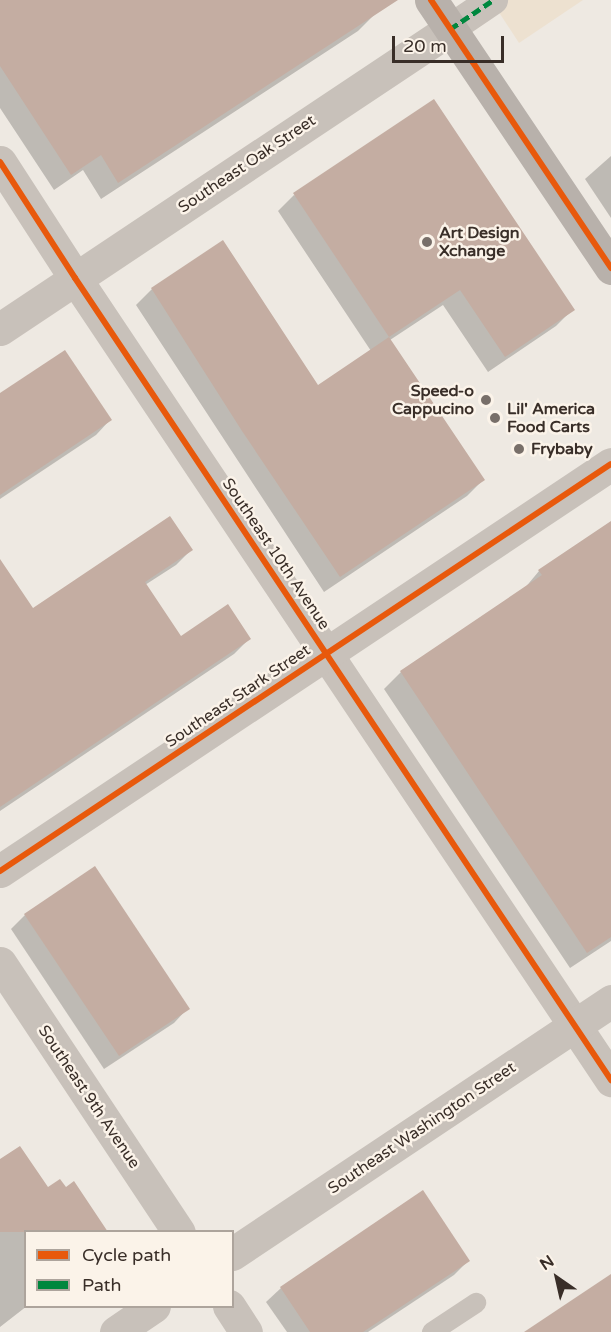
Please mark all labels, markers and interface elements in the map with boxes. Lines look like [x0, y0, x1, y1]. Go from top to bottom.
scale bar [395, 24, 508, 62]
text: 20 m [403, 35, 447, 57]
street label: Southeast Oak Street [175, 111, 319, 217]
place label: Art Design Xchange [439, 223, 520, 261]
marker: Art Design Xchange [420, 235, 434, 249]
place label: Speed-o Cappucino [392, 381, 474, 419]
marker: Speed-o Cappucino [479, 393, 493, 407]
place label: Lil' America Food Carts [507, 399, 595, 437]
marker: Lil' America Food Carts [488, 411, 502, 425]
place label: Frybaby [531, 439, 593, 459]
marker: Frybaby [512, 442, 526, 456]
street label: Southeast 10th Avenue [218, 475, 334, 633]
street label: Southeast Stark Street [162, 640, 314, 752]
street label: Southeast 9th Avenue [34, 1022, 144, 1172]
street label: Southeast Washington Street [325, 1058, 519, 1198]
legend [24, 1230, 234, 1308]
text: Cycle path [82, 1244, 171, 1266]
north arrow [527, 1248, 587, 1308]
text: N [536, 1251, 558, 1275]
text: Path [82, 1274, 121, 1296]

